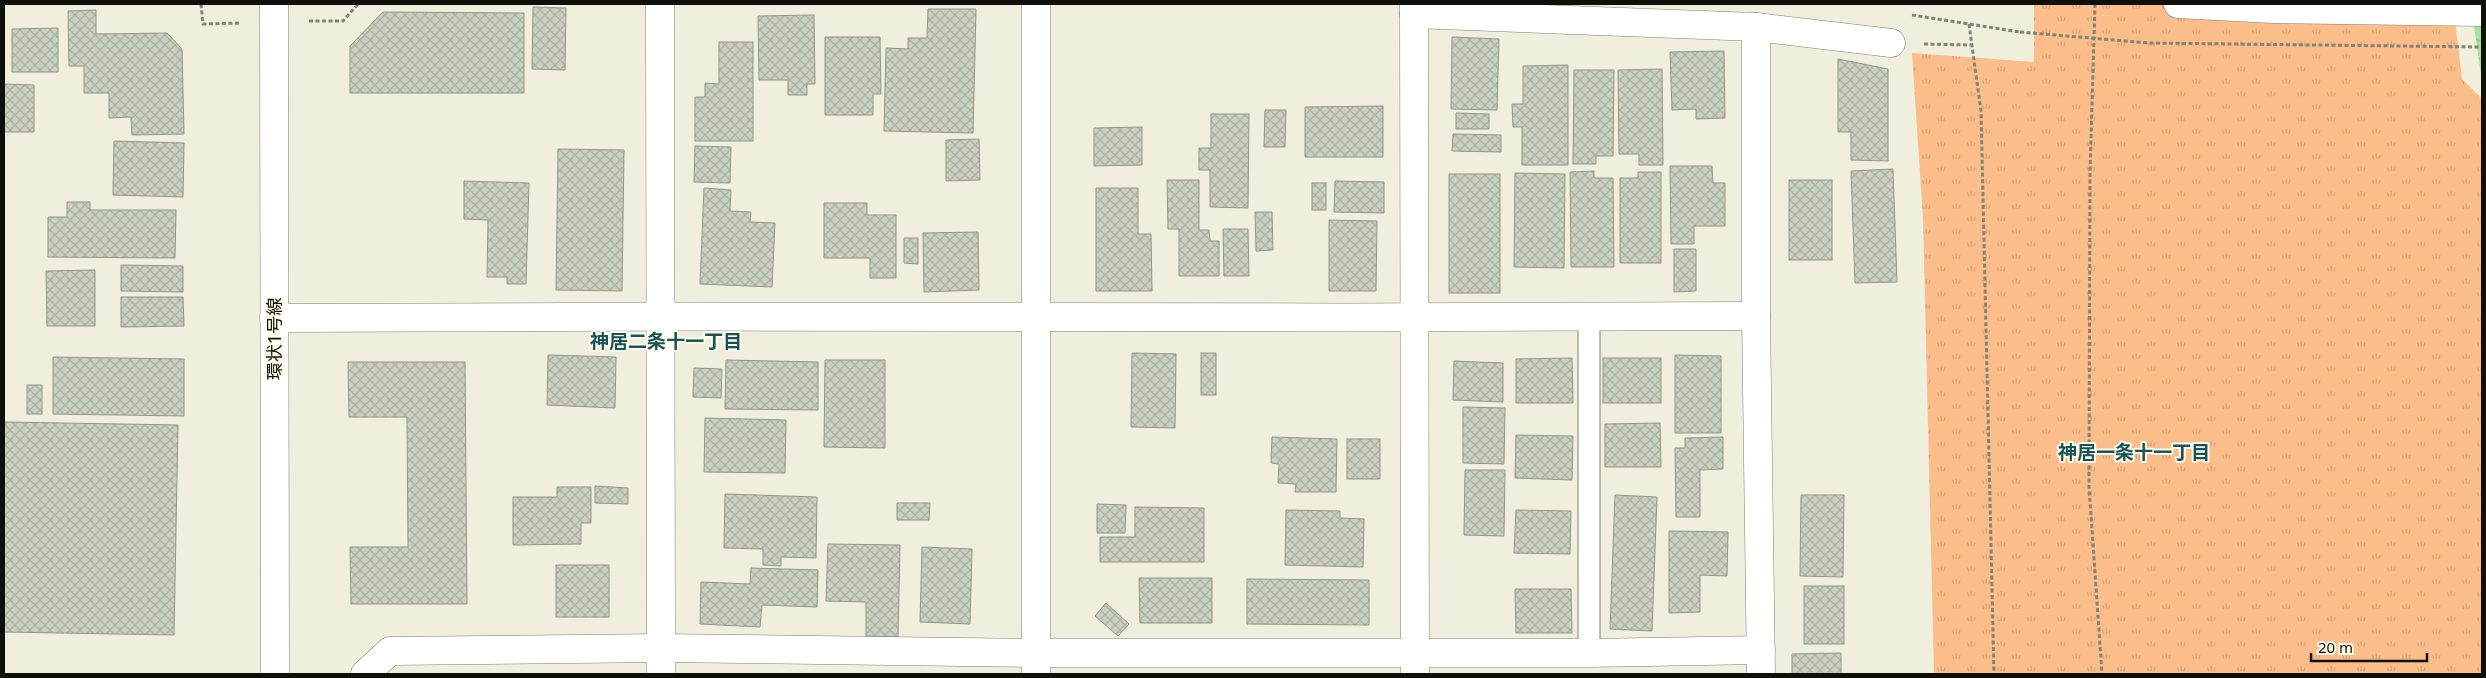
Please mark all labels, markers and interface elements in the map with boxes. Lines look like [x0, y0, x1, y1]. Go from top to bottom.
street label: 環状1号線 [262, 298, 286, 380]
district label: 神居二条十一丁目 [590, 328, 742, 354]
district label: 神居一条十一丁目 [2058, 439, 2210, 465]
scale bar [2311, 630, 2427, 662]
text: 20 m [2318, 637, 2353, 657]

